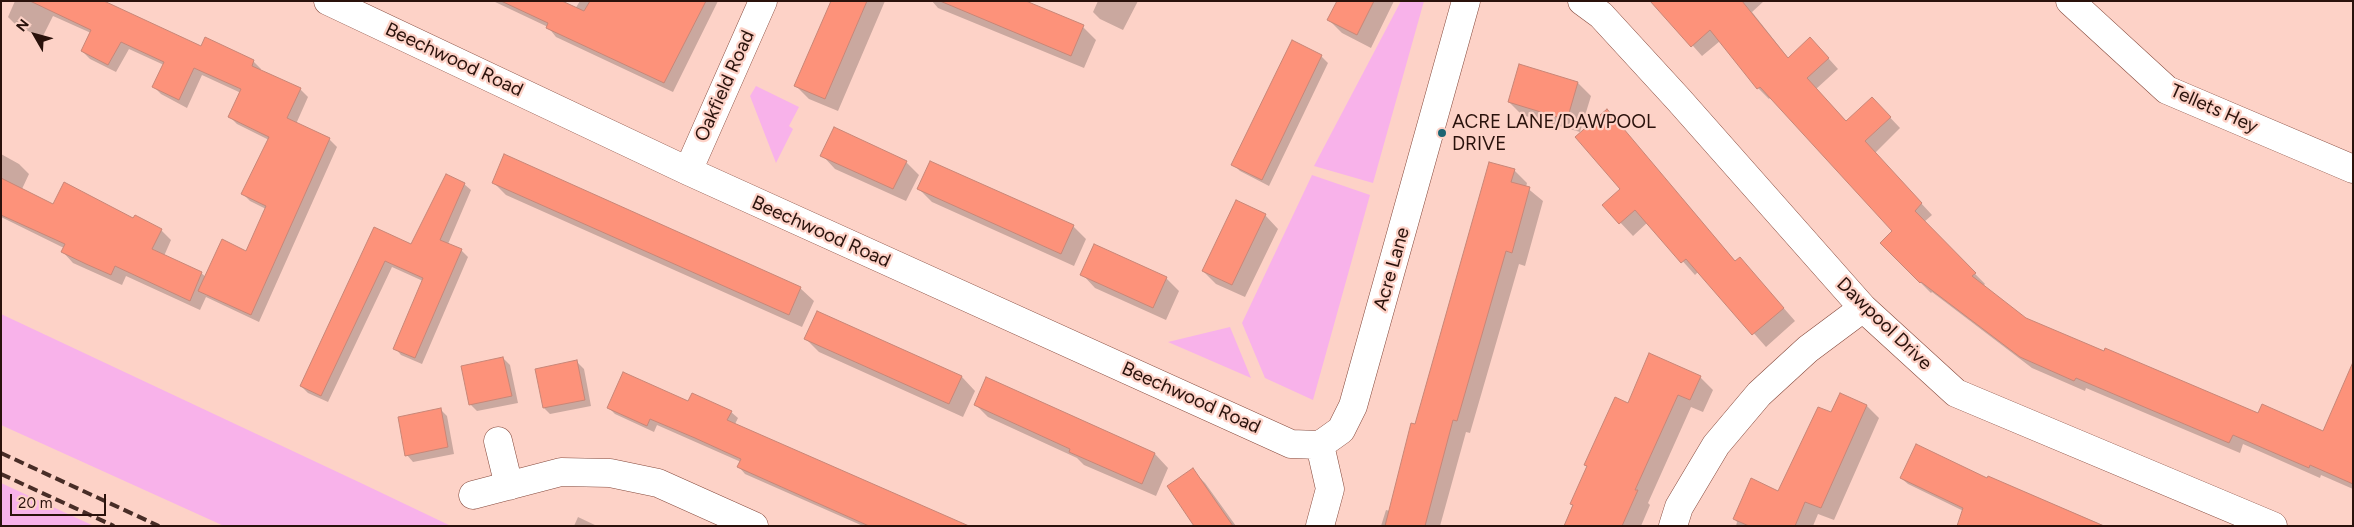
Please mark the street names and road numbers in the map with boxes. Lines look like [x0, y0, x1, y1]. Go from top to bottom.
street label: Beechwood Road [381, 18, 527, 102]
street label: Oakfield Road [690, 27, 760, 145]
street label: Tellets Hey [2167, 80, 2261, 138]
street label: Beechwood Road [748, 191, 894, 273]
street label: Acre Lane [1369, 225, 1415, 313]
street label: Dawpool Drive [1832, 273, 1936, 375]
street label: Beechwood Road [1118, 357, 1264, 439]

